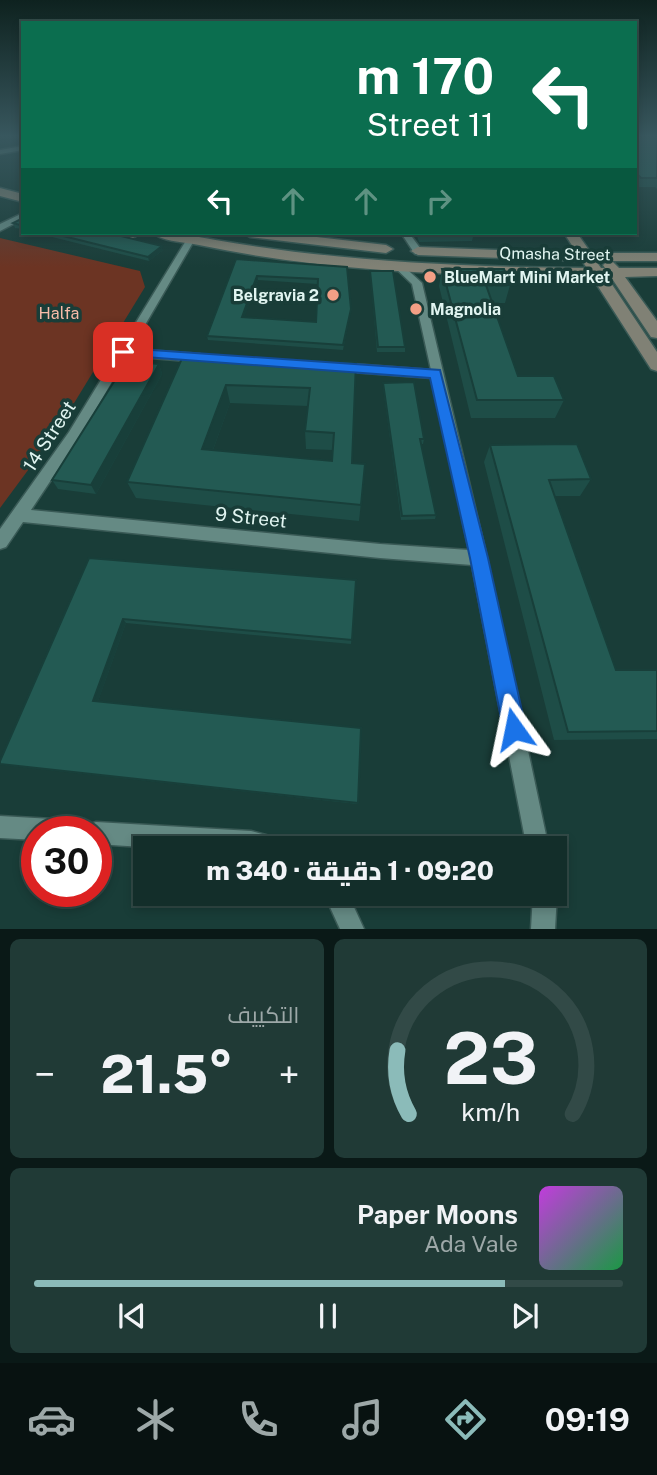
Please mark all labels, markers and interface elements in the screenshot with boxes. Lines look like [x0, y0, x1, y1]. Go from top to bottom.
text: 170 m [356, 47, 494, 105]
icon: left [518, 49, 609, 140]
text: 11 Street [367, 106, 494, 143]
icon: left [201, 182, 239, 220]
icon: ahead [274, 182, 312, 220]
icon: ahead [347, 182, 385, 220]
icon: right [420, 182, 458, 220]
street label: Qmasha Street [499, 244, 611, 264]
place label: BlueMart Mini Market [444, 268, 611, 287]
marker: BlueMart Mini Market [422, 269, 438, 285]
place label: Belgravia 2 [233, 286, 319, 305]
marker: Belgravia 2 [325, 287, 341, 303]
place label: Magnolia [430, 300, 501, 319]
marker: Magnolia [408, 301, 424, 317]
park label: Halfa [39, 304, 79, 323]
pin [93, 322, 153, 382]
icon: arrive [104, 333, 142, 371]
street label: 14 Street [18, 397, 80, 475]
street label: 9 Street [214, 502, 288, 532]
position arrow [477, 692, 551, 766]
speed limit sign: 30 [21, 816, 112, 907]
text: 09:20 · 1 دقيقة · 340 m [206, 855, 494, 886]
text: التكييف [227, 1001, 300, 1028]
text: 23 [443, 1016, 538, 1101]
text: 21.5° [100, 1044, 233, 1105]
text: − [34, 1052, 55, 1097]
text: + [278, 1052, 299, 1097]
text: km/h [461, 1097, 520, 1127]
text: Paper Moons [357, 1199, 518, 1230]
text: Ada Vale [424, 1230, 518, 1257]
icon: previous [113, 1297, 151, 1335]
icon: pause [309, 1297, 347, 1335]
icon: next [506, 1297, 544, 1335]
icon: car [27, 1395, 76, 1444]
icon: climate [131, 1395, 180, 1444]
icon: phone [234, 1395, 283, 1444]
icon: music [338, 1395, 387, 1444]
icon: directions [441, 1395, 490, 1444]
text: 09:19 [545, 1401, 630, 1438]

